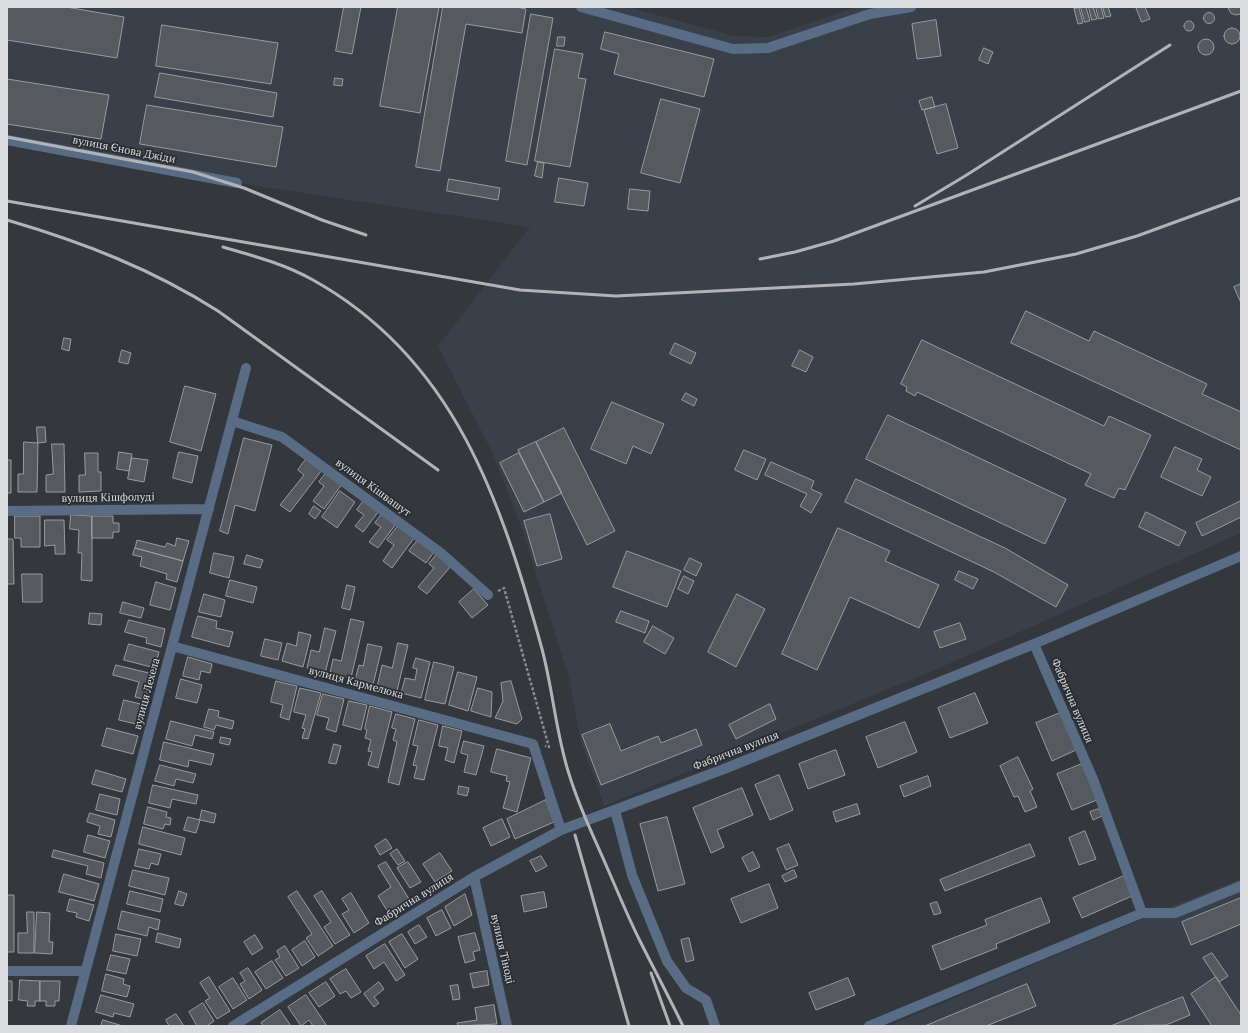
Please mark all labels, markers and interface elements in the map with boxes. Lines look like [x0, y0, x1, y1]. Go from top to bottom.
street label: вулиця Єнова Джіди [71, 134, 177, 166]
street label: вулиця Кішвашут [333, 456, 413, 520]
street label: вулиця Кішфолуді [61, 491, 155, 505]
street label: вулиця Лехела [131, 657, 163, 731]
street label: Фабрична вулиця [1048, 657, 1096, 745]
street label: вулиця Кармелюка [307, 664, 405, 702]
street label: Фабрична вулиця [691, 729, 781, 773]
street label: Фабрична вулиця [372, 870, 456, 930]
street label: вулиця Тіноді [488, 913, 516, 985]

